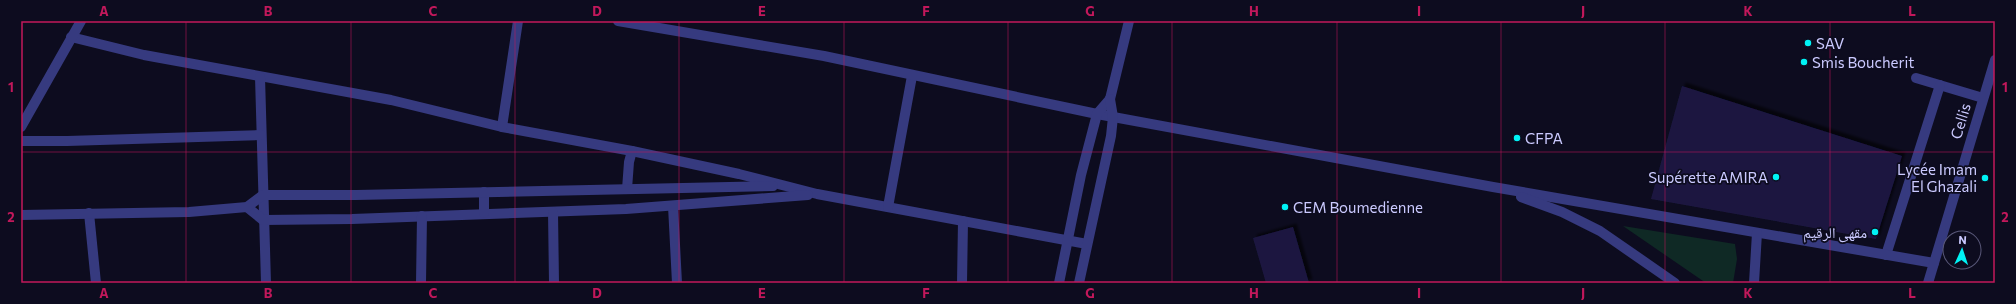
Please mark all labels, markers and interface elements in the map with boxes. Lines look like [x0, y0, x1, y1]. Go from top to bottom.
text: A [99, 3, 109, 19]
text: B [264, 3, 273, 19]
text: C [429, 3, 438, 19]
text: D [592, 3, 602, 19]
text: E [758, 3, 766, 19]
text: F [922, 3, 930, 19]
text: G [1085, 3, 1095, 19]
text: H [1249, 3, 1259, 19]
text: I [1417, 3, 1421, 19]
text: J [1581, 3, 1585, 19]
text: K [1743, 3, 1753, 19]
text: L [1908, 3, 1916, 19]
place label: SAV [1816, 34, 1844, 52]
marker: SAV [1803, 38, 1813, 48]
place label: Smis Boucherit [1812, 53, 1914, 71]
marker: Smis Boucherit [1799, 57, 1809, 67]
text: 1 [8, 79, 14, 95]
text: 1 [2002, 79, 2008, 95]
street label: Cellis [1946, 101, 1974, 141]
place label: CFPA [1525, 129, 1563, 147]
marker: CFPA [1512, 133, 1522, 143]
place label: Lycée Imam El Ghazali [1897, 160, 1977, 195]
place label: Supérette AMIRA [1648, 168, 1768, 186]
marker: Supérette AMIRA [1771, 172, 1781, 182]
marker: Lycée Imam El Ghazali [1980, 173, 1990, 183]
place label: CEM Boumedienne [1293, 198, 1423, 216]
marker: CEM Boumedienne [1280, 202, 1290, 212]
text: 2 [7, 209, 15, 225]
text: 2 [2001, 209, 2009, 225]
place label: مقهى الرقيم [1803, 223, 1867, 243]
marker: مقهى الرقيم [1870, 227, 1880, 237]
north arrow [1942, 230, 1982, 270]
text: N [1958, 233, 1967, 246]
text: A [99, 285, 109, 301]
text: B [264, 285, 273, 301]
text: C [429, 285, 438, 301]
text: D [592, 285, 602, 301]
text: E [758, 285, 766, 301]
text: F [922, 285, 930, 301]
text: G [1085, 285, 1095, 301]
text: H [1249, 285, 1259, 301]
text: I [1417, 285, 1421, 301]
text: J [1581, 285, 1585, 301]
text: K [1743, 285, 1753, 301]
text: L [1908, 285, 1916, 301]

